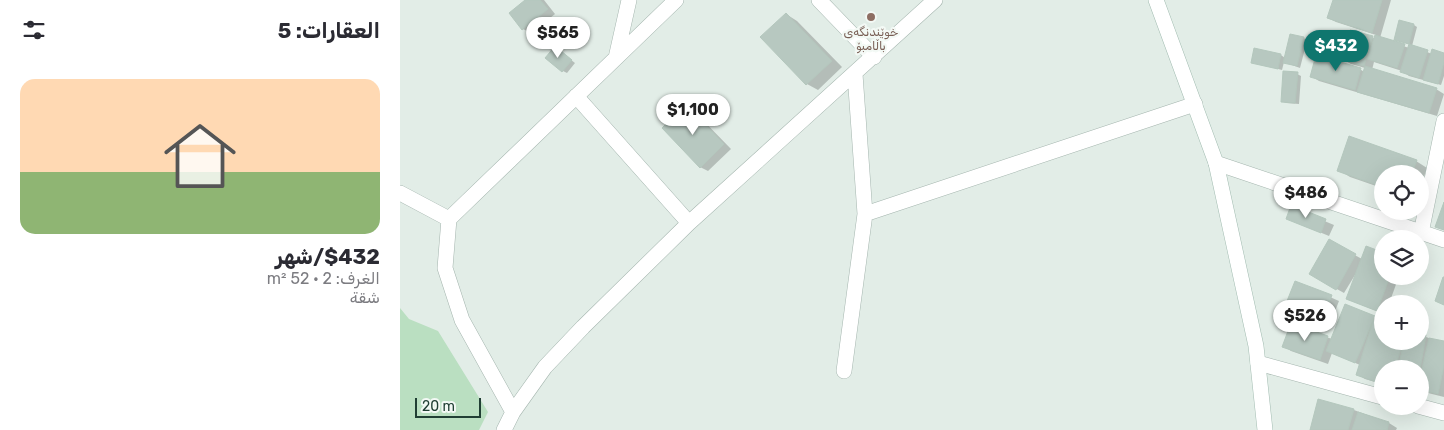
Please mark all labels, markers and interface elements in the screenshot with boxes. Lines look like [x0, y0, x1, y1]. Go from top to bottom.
marker: خوێندنگەی باڵامبۆ [865, 11, 877, 23]
icon: filters [20, 16, 48, 44]
pin: $565 [528, 17, 588, 59]
text: العقارات: 5 [278, 18, 380, 43]
text: $565 [537, 23, 579, 42]
place label: خوێندنگەی باڵامبۆ [844, 25, 898, 54]
pin: $432 [1306, 30, 1366, 72]
text: $432 [1315, 36, 1357, 55]
pin: $1,100 [652, 94, 734, 136]
text: $1,100 [667, 100, 719, 119]
icon: home [155, 111, 245, 201]
map controls [1374, 165, 1429, 415]
button: locate [1374, 165, 1429, 220]
pin: $486 [1276, 176, 1336, 219]
text: $486 [1285, 183, 1327, 202]
button: layers [1374, 230, 1429, 285]
text: $432/شهر [275, 244, 380, 269]
text: الغرف: 2 · 52 m² [267, 269, 380, 288]
text: شقة [350, 288, 380, 307]
button: + [1374, 295, 1429, 350]
pin: $526 [1275, 300, 1335, 342]
text: $526 [1284, 306, 1326, 325]
button: − [1374, 360, 1429, 415]
scale bar [415, 395, 481, 418]
text: 20 m [422, 398, 455, 415]

